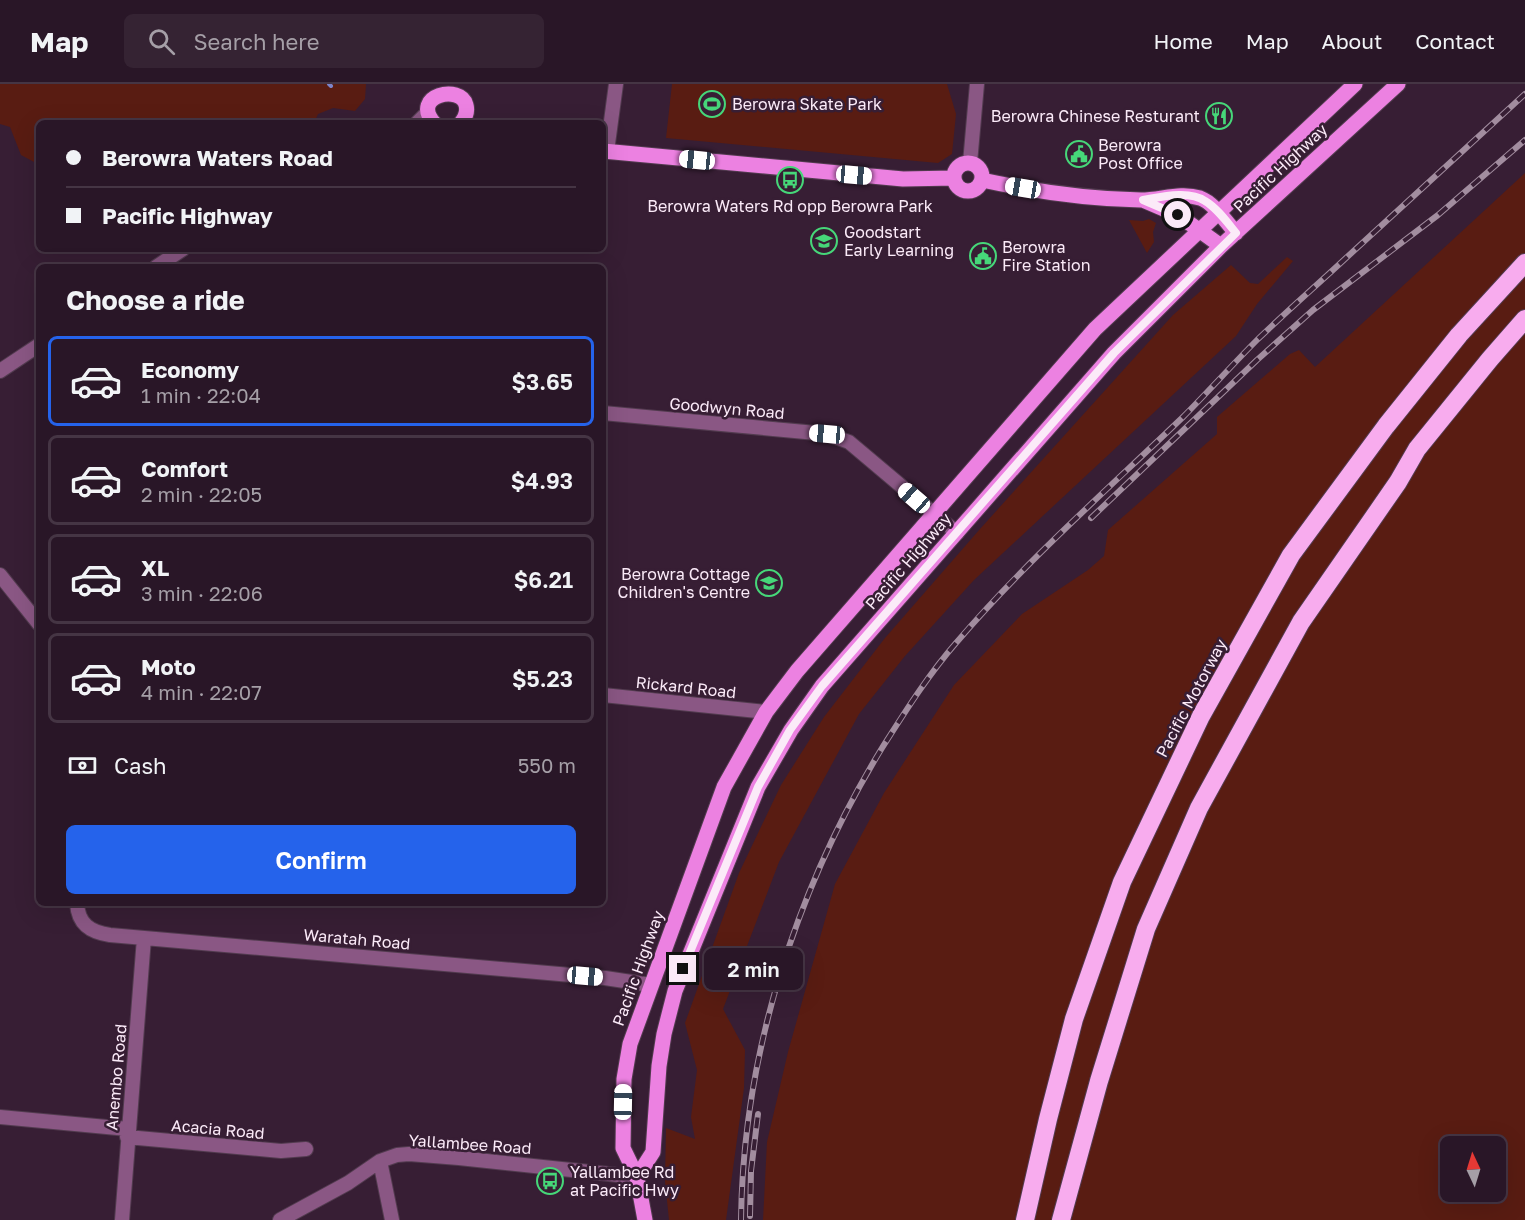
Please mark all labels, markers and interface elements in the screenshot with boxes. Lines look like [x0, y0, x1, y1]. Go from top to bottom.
search box [124, 14, 544, 68]
text: Map [30, 25, 88, 58]
icon: search [145, 25, 178, 58]
text: Search here [193, 28, 319, 55]
text: Home [1153, 28, 1213, 54]
text: Map [1246, 28, 1289, 54]
text: About [1322, 28, 1382, 54]
text: Contact [1415, 28, 1495, 54]
sports icon: Berowra Skate Park [697, 89, 727, 119]
place label: Berowra Skate Park [732, 94, 882, 114]
restaurant icon: Berowra Chinese Resturant [1204, 101, 1234, 131]
place label: Berowra Chinese Resturant [991, 106, 1200, 126]
street label: Pacific Highway [1229, 119, 1331, 217]
place label: Berowra Post Office [1098, 135, 1183, 173]
public building icon: Berowra Post Office [1064, 139, 1094, 169]
text: Berowra Waters Road [102, 144, 333, 171]
car [678, 149, 716, 171]
car [835, 164, 873, 186]
bus stop icon: Berowra Waters Rd opp Berowra Park [775, 165, 805, 195]
car [1004, 176, 1042, 200]
place label: Berowra Waters Rd opp Berowra Park [647, 196, 933, 216]
route start [1164, 201, 1191, 228]
text: Pacific Highway [102, 202, 273, 229]
place label: Goodstart Early Learning [844, 222, 954, 260]
school or university icon: Goodstart Early Learning [809, 226, 839, 256]
place label: Berowra Fire Station [1002, 237, 1091, 275]
public building icon: Berowra Fire Station [968, 241, 998, 271]
text: Choose a ride [66, 284, 245, 316]
icon: car [69, 354, 123, 408]
text: Economy [141, 356, 239, 383]
text: $3.65 [511, 368, 573, 395]
text: 1 min · 22:04 [141, 383, 261, 407]
street label: Goodwyn Road [669, 393, 785, 423]
car [808, 423, 846, 445]
icon: car [69, 453, 123, 507]
text: Comfort [141, 455, 228, 482]
text: $4.93 [511, 467, 573, 494]
car [895, 479, 933, 517]
text: 2 min · 22:05 [141, 482, 262, 506]
street label: Pacific Highway [861, 509, 955, 613]
icon: car [69, 552, 123, 606]
text: XL [141, 554, 169, 581]
place label: Berowra Cottage Children's Centre [618, 564, 750, 602]
text: $6.21 [514, 566, 573, 593]
school or university icon: Berowra Cottage Children's Centre [754, 568, 784, 598]
text: 3 min · 22:06 [141, 581, 263, 605]
street label: Pacific Motorway [1151, 635, 1231, 761]
icon: car [69, 651, 123, 705]
text: Moto [141, 653, 196, 680]
text: $5.23 [512, 665, 573, 692]
street label: Rickard Road [635, 672, 737, 702]
text: 4 min · 22:07 [141, 680, 262, 704]
icon: cash [66, 749, 99, 782]
text: Cash [114, 752, 167, 779]
text: 550 m [518, 753, 576, 777]
button: Confirm [66, 825, 576, 894]
street label: Pacific Highway [608, 907, 668, 1029]
street label: Waratah Road [303, 924, 411, 954]
callout: 2 min [704, 948, 803, 990]
route end [669, 955, 696, 982]
text: 2 min [728, 957, 780, 981]
car [566, 965, 604, 987]
street label: Anembo Road [101, 1023, 131, 1131]
car [614, 1084, 632, 1120]
street label: Acacia Road [171, 1115, 265, 1143]
street label: Yallambee Road [408, 1130, 532, 1158]
north arrow [1440, 1136, 1506, 1202]
map controls [1440, 1136, 1506, 1202]
place label: Yallambee Rd at Pacific Hwy [570, 1162, 679, 1200]
bus stop icon: Yallambee Rd at Pacific Hwy [535, 1166, 565, 1196]

